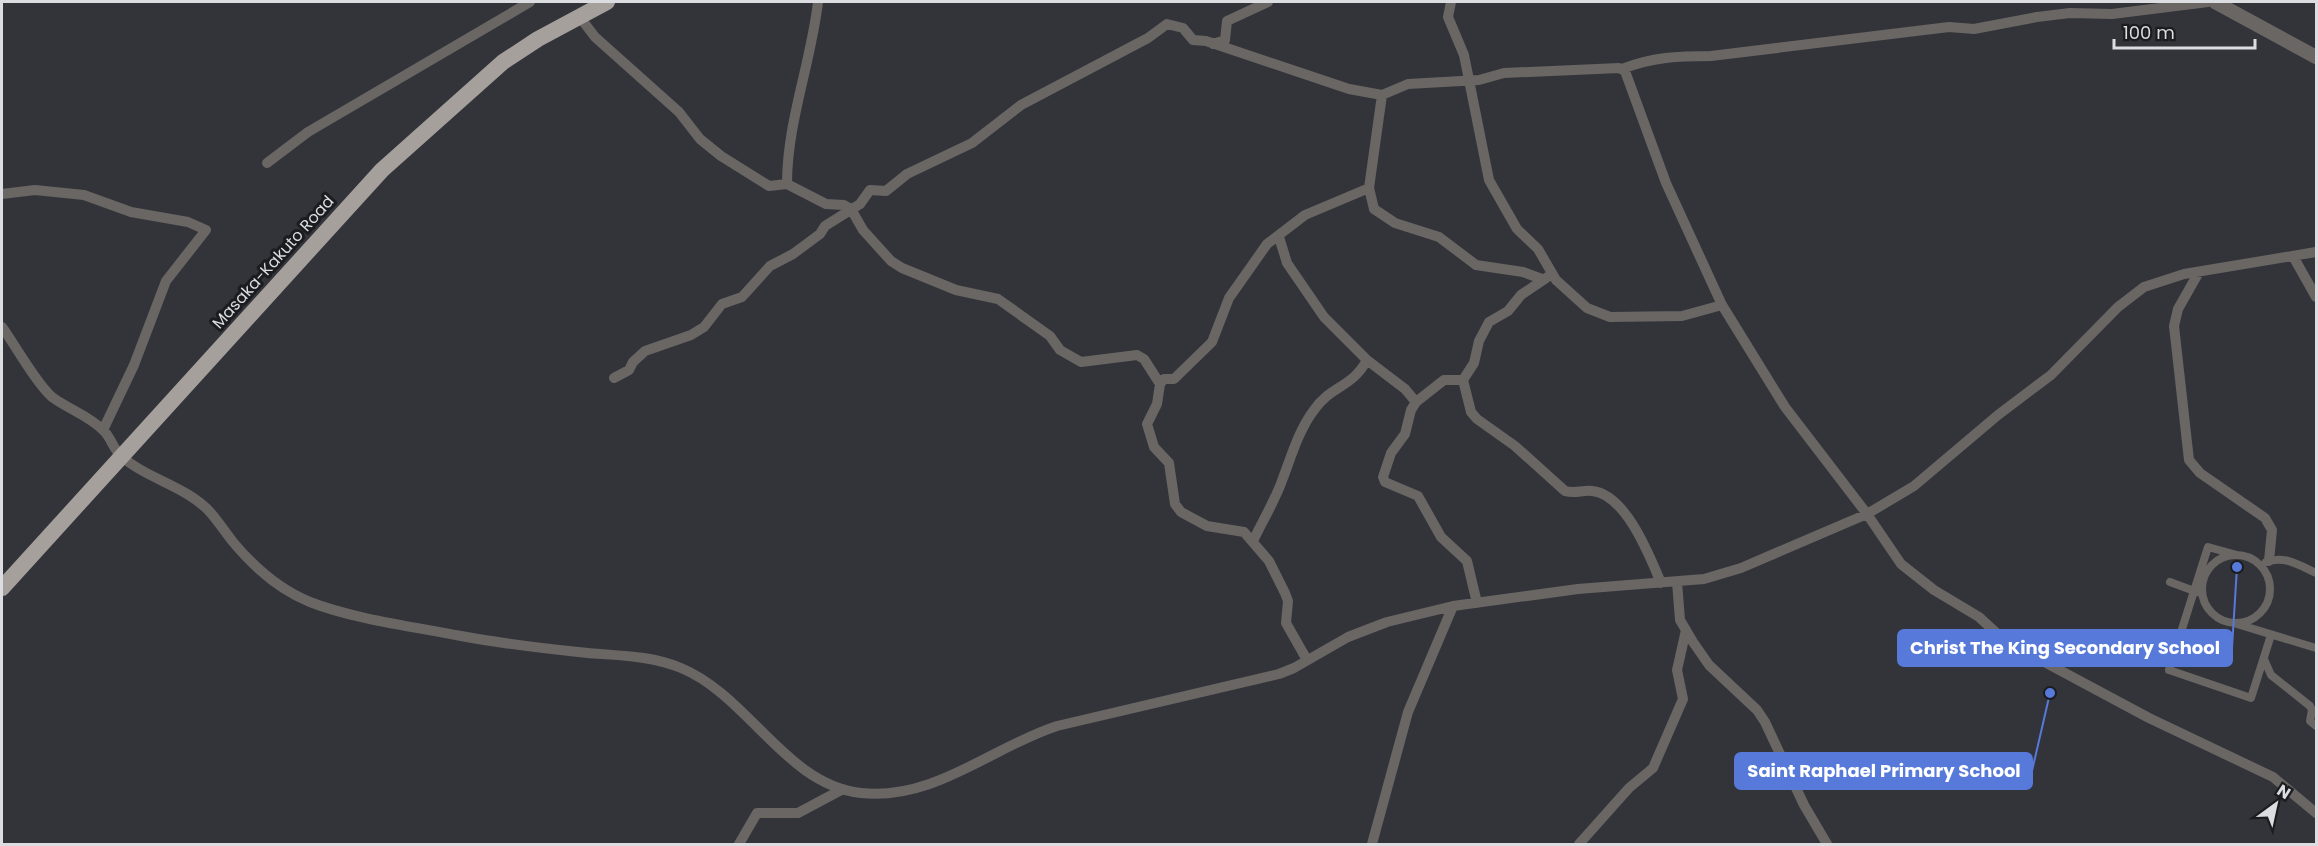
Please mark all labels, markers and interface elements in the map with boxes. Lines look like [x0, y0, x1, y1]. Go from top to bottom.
scale bar [2114, 12, 2255, 50]
text: 100 m [2123, 20, 2175, 45]
street label: Masaka-Kakuto Road [207, 190, 339, 334]
callout: Christ The King Secondary School [1898, 630, 2232, 666]
text: Christ The King Secondary School [1910, 635, 2220, 660]
callout: Saint Raphael Primary School [1735, 753, 2032, 789]
text: Saint Raphael Primary School [1747, 758, 2021, 783]
north arrow [2246, 774, 2306, 834]
text: N [2273, 779, 2295, 805]

